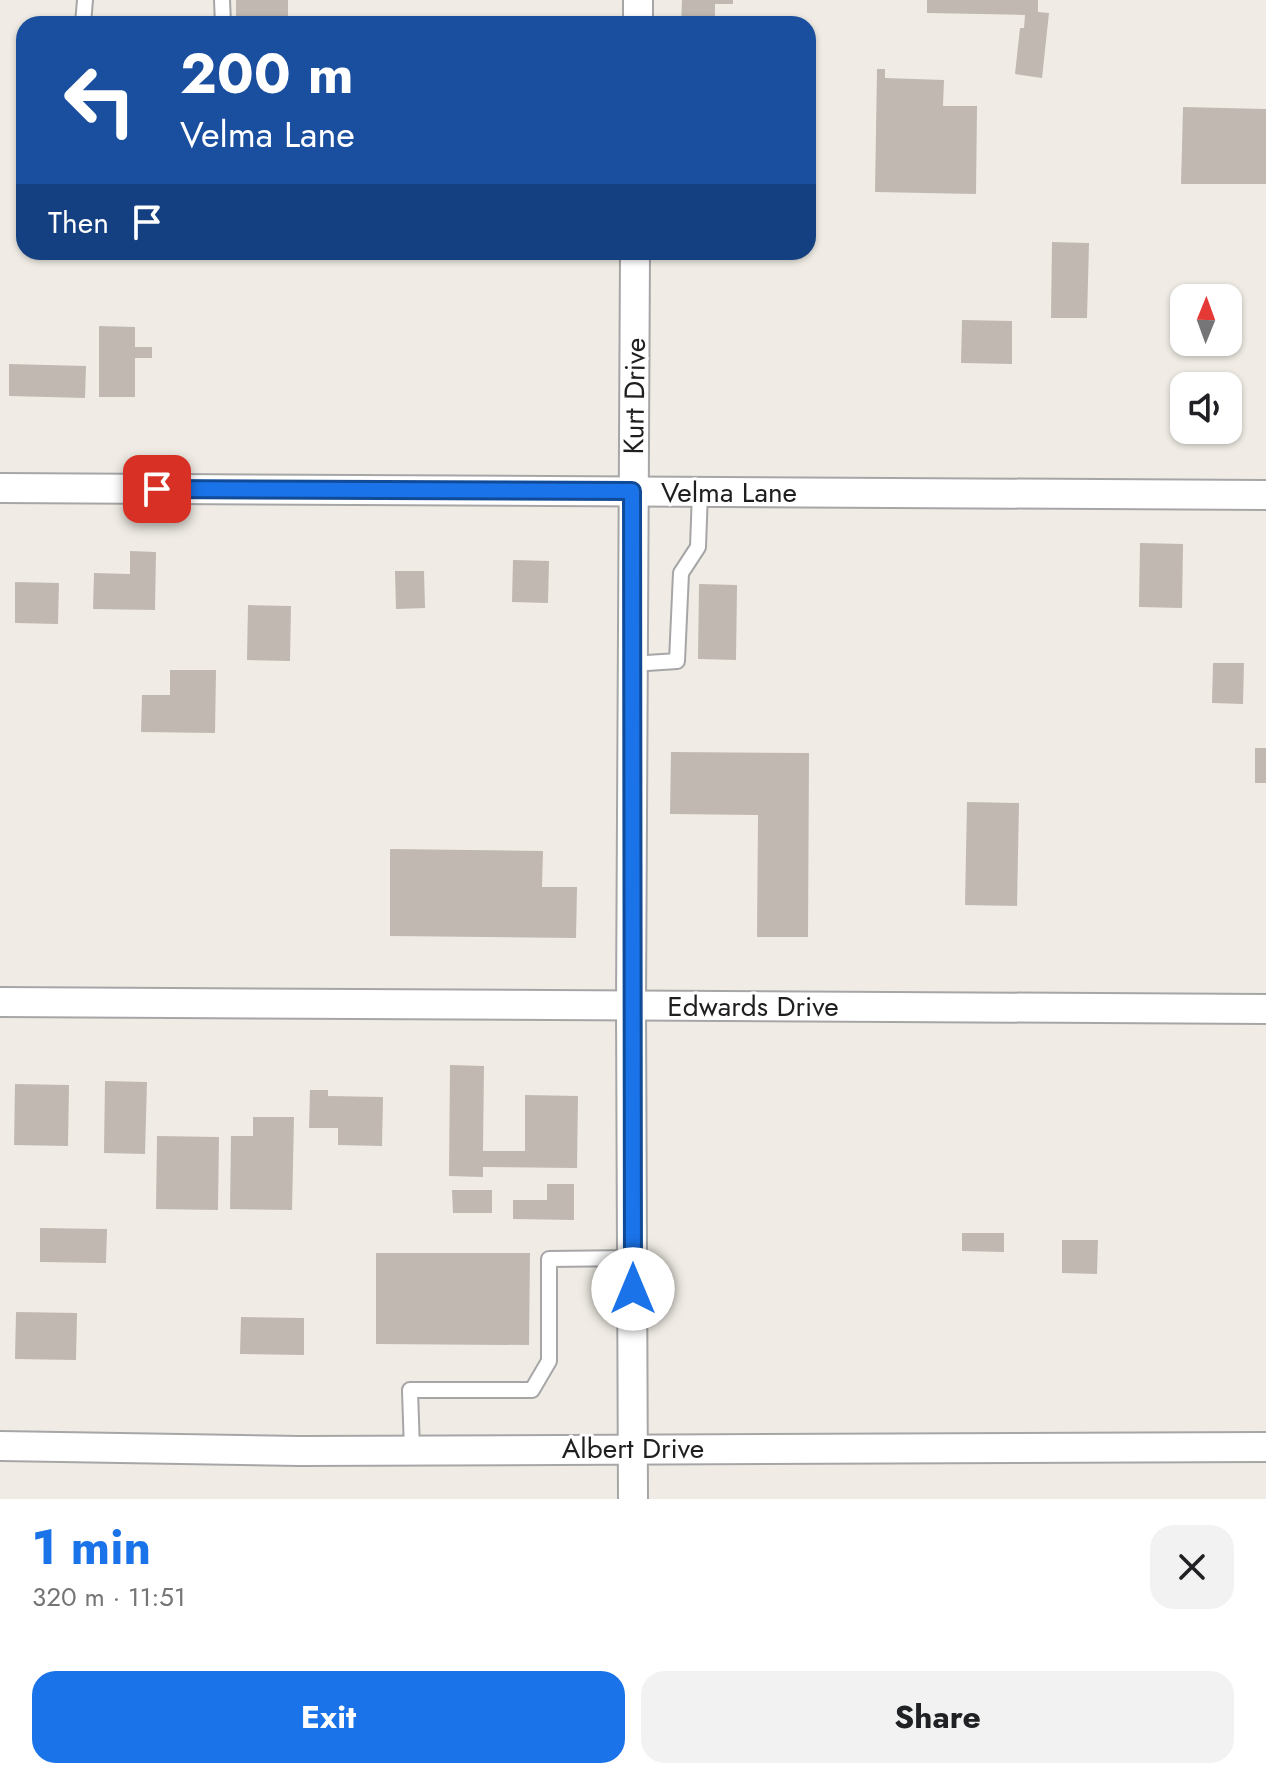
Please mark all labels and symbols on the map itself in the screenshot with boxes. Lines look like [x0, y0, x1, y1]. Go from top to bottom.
north arrow [1170, 284, 1242, 356]
street label: Kurt Drive [613, 337, 656, 455]
pin [123, 455, 191, 523]
street label: Velma Lane [661, 472, 797, 513]
street label: Edwards Drive [667, 986, 839, 1027]
position arrow [591, 1247, 675, 1331]
street label: Albert Drive [562, 1428, 704, 1469]

